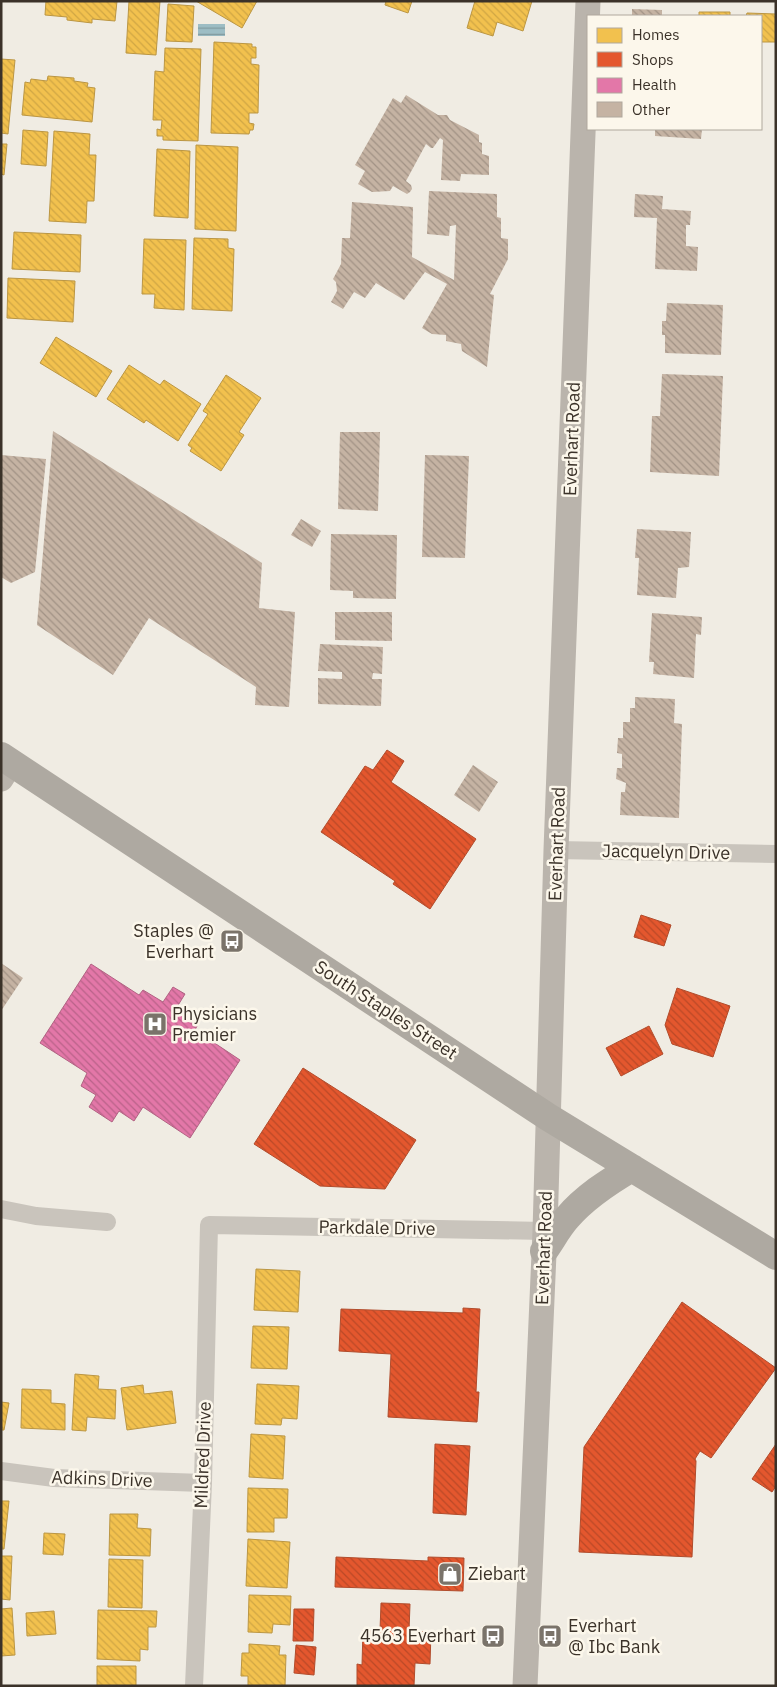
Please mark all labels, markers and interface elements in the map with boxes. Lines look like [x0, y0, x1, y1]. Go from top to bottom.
legend [587, 15, 762, 130]
text: Homes [632, 25, 680, 44]
text: Shops [632, 50, 674, 69]
text: Health [632, 75, 677, 94]
text: Other [632, 100, 671, 119]
street label: Everhart Road [558, 382, 585, 496]
street label: Everhart Road [543, 787, 570, 901]
street label: Jacquelyn Drive [602, 839, 730, 864]
place label: Staples @ Everhart [133, 919, 214, 963]
bus stop icon: Staples @ Everhart [219, 928, 245, 954]
street label: South Staples Street [311, 955, 462, 1064]
place label: Physicians Premier [172, 1002, 257, 1046]
hospital icon: Physicians Premier [142, 1011, 168, 1037]
street label: Everhart Road [530, 1191, 557, 1305]
street label: Parkdale Drive [318, 1215, 436, 1240]
street label: Mildred Drive [189, 1401, 216, 1509]
street label: Adkins Drive [51, 1465, 153, 1492]
shop icon: Ziebart [437, 1561, 463, 1587]
place label: Ziebart [468, 1562, 526, 1585]
place label: Everhart @ Ibc Bank [568, 1614, 661, 1658]
bus stop icon: 4563 Everhart [480, 1623, 506, 1649]
bus stop icon: Everhart @ Ibc Bank [537, 1623, 563, 1649]
place label: 4563 Everhart [360, 1624, 476, 1647]

